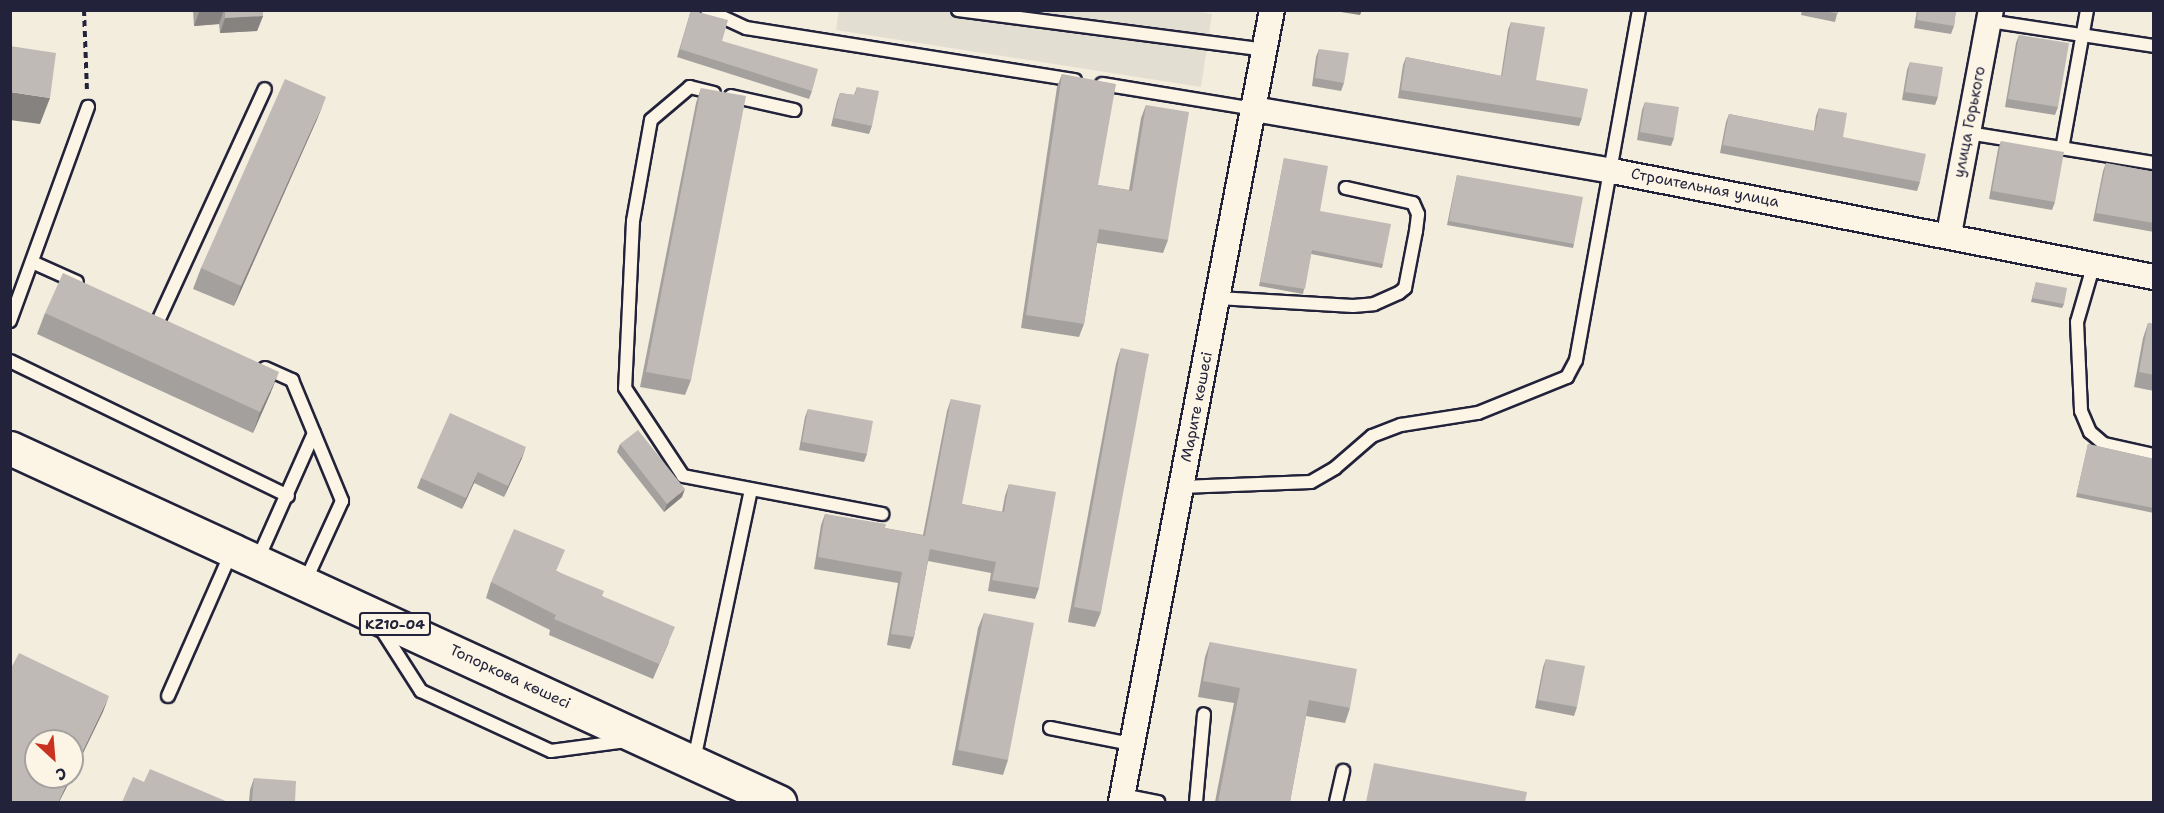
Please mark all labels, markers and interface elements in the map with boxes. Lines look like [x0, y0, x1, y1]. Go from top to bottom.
street label: улица Горького [1950, 65, 1990, 179]
street label: Строительная улица [1629, 165, 1781, 211]
street label: Марите көшесі [1177, 350, 1217, 464]
road number: KZ10-04 [358, 613, 432, 635]
street label: Топоркова көшесі [447, 641, 573, 713]
north arrow [24, 729, 84, 789]
text: С [52, 762, 70, 785]

